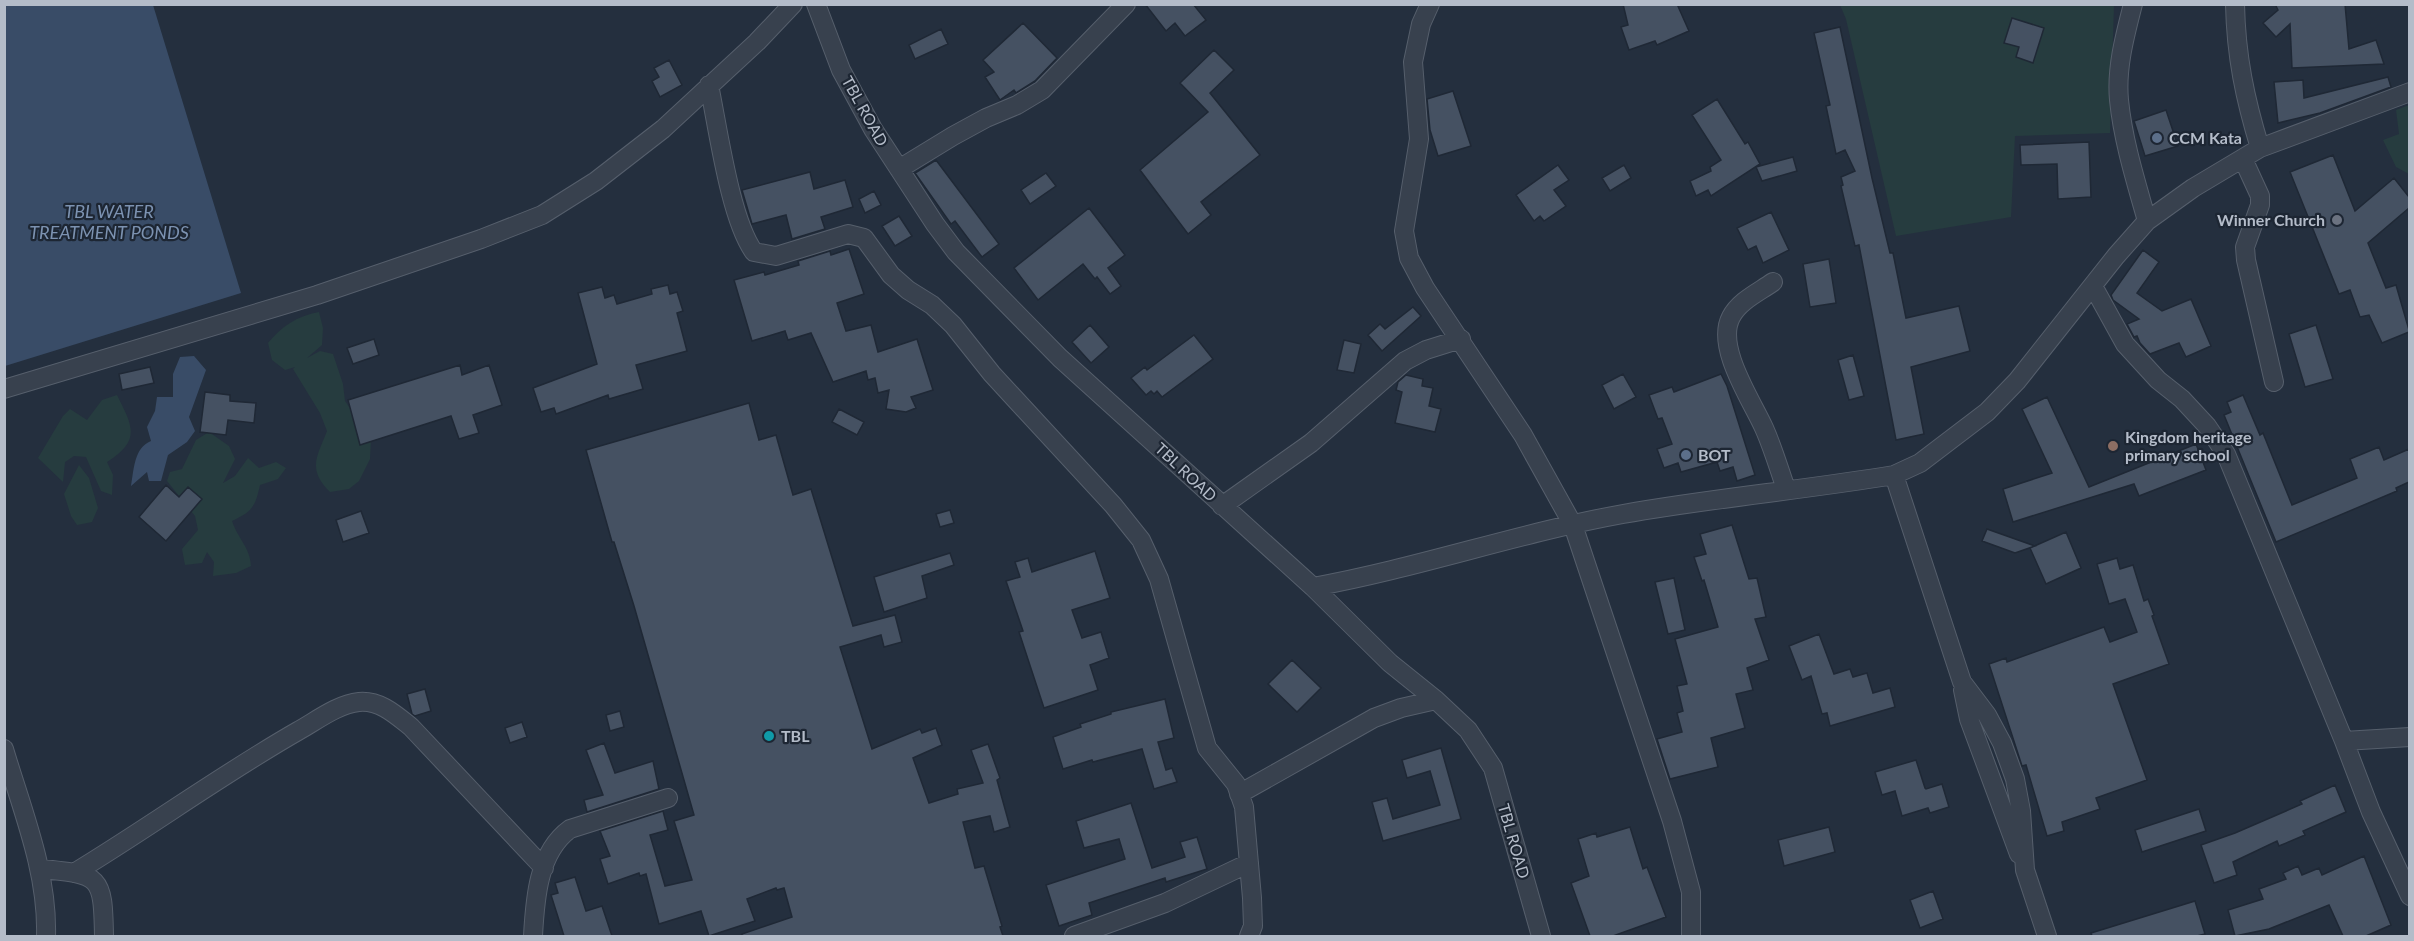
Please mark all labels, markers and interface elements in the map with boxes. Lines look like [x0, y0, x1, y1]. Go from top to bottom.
street label: TBL ROAD [838, 72, 892, 149]
place label: CCM Kata [2169, 128, 2242, 147]
marker: CCM Kata [2150, 131, 2164, 145]
water label: TBL WATER TREATMENT PONDS [29, 200, 189, 243]
place label: Winner Church [2217, 210, 2325, 229]
marker: Winner Church [2330, 213, 2344, 227]
place label: Kingdom heritage primary school [2125, 427, 2252, 464]
street label: TBL ROAD [1152, 438, 1221, 505]
marker: Kingdom heritage primary school [2106, 439, 2120, 453]
place label: BOT [1698, 445, 1731, 464]
marker: BOT [1679, 448, 1693, 462]
place label: TBL [781, 726, 810, 745]
marker: TBL [762, 729, 776, 743]
street label: TBL ROAD [1495, 801, 1534, 881]

